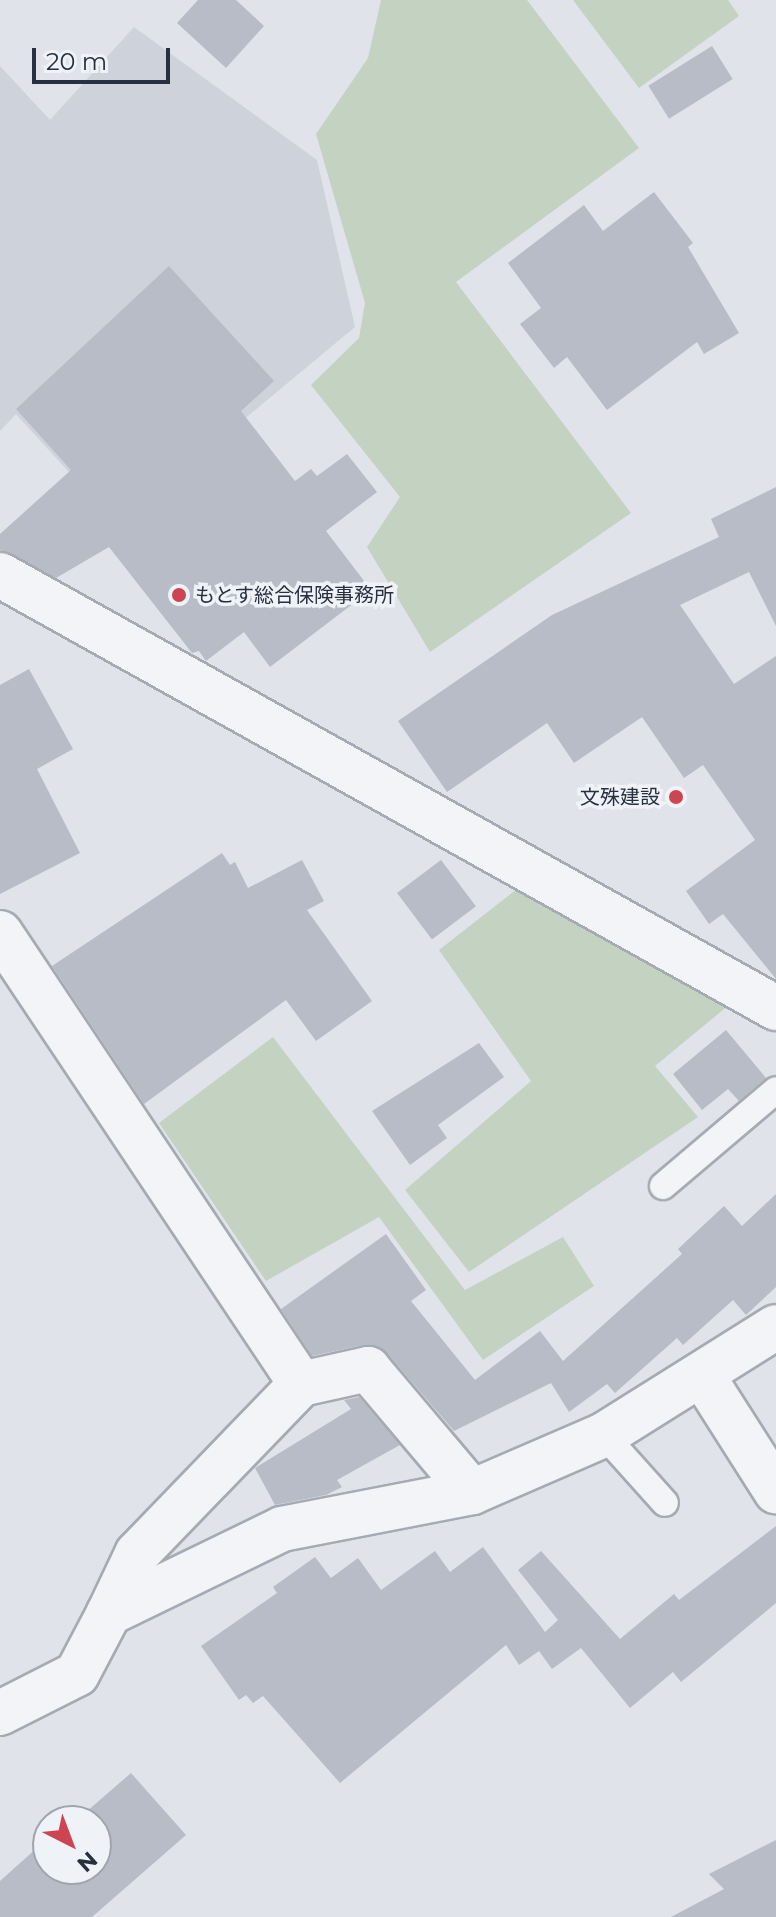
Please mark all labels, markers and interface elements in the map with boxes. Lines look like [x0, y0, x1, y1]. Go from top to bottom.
scale bar [36, 32, 174, 82]
text: 20 m [46, 47, 107, 76]
place label: もとす総合保険事務所 [195, 583, 395, 607]
marker: もとす総合保険事務所 [170, 586, 188, 604]
place label: 文殊建設 [580, 785, 660, 809]
marker: 文殊建設 [667, 788, 685, 806]
north arrow [32, 1805, 112, 1885]
text: N [71, 1846, 103, 1878]

